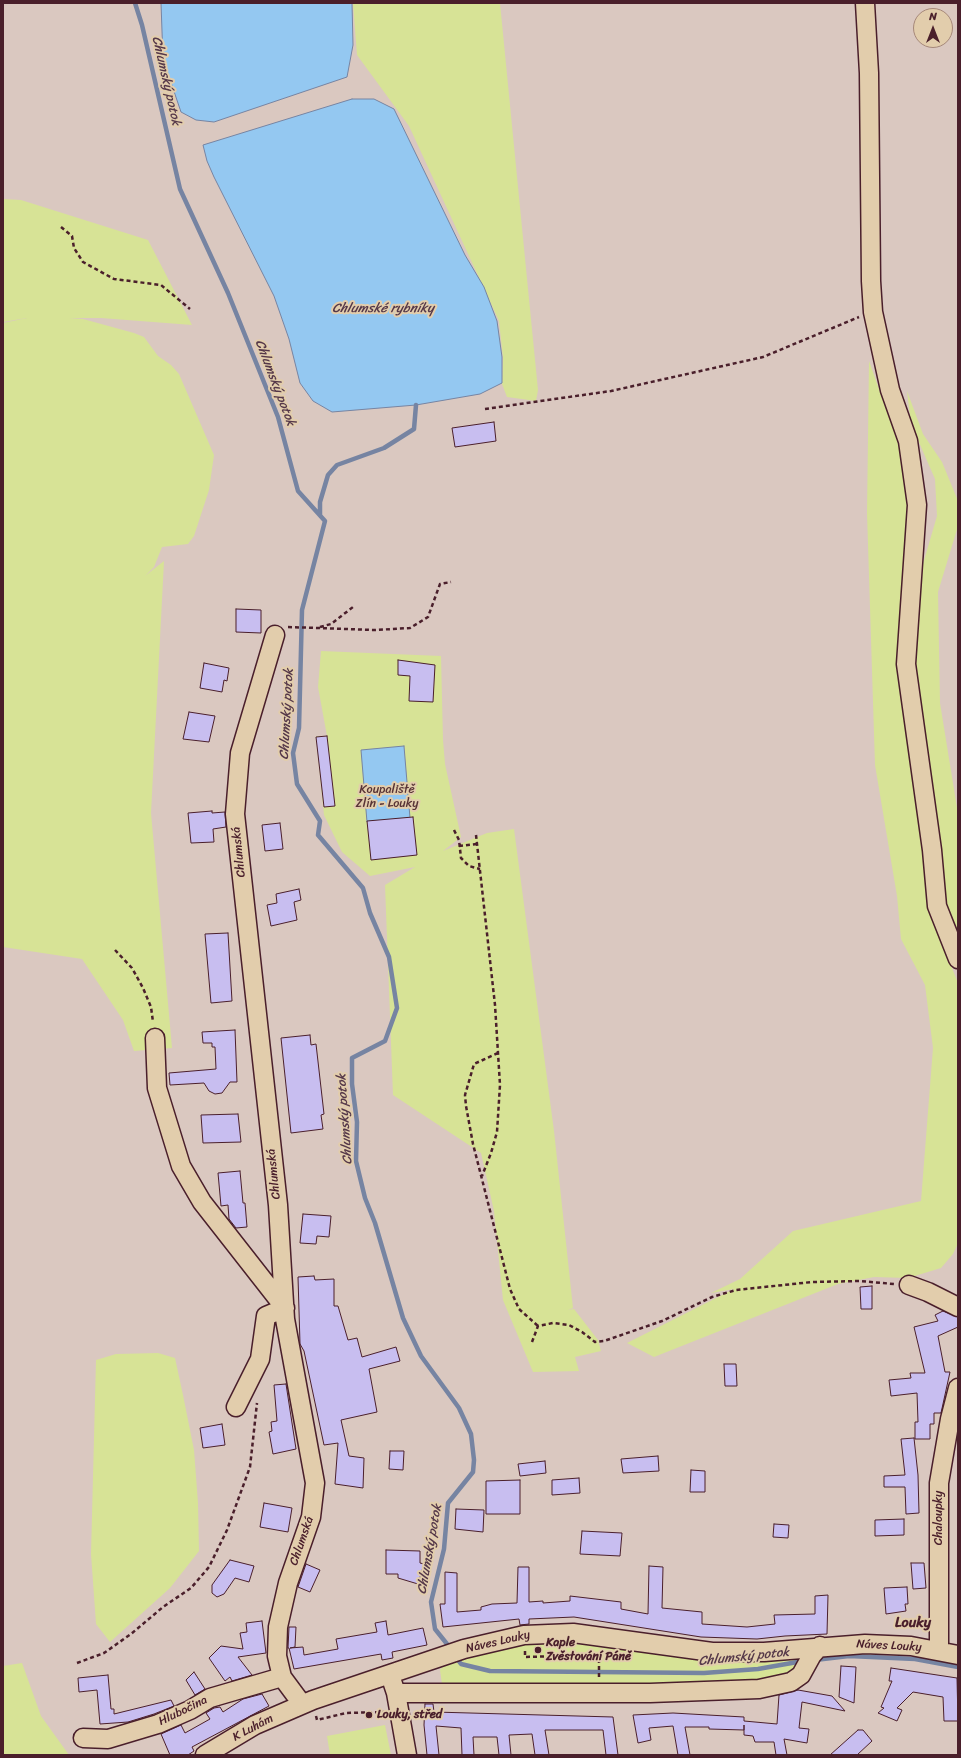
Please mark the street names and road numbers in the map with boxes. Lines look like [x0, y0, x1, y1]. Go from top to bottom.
street label: Chlumská [229, 826, 249, 878]
street label: Chlumská [264, 1148, 284, 1200]
street label: Chaloupky [932, 1491, 946, 1545]
street label: Chlumská [287, 1515, 317, 1567]
street label: Náves Louky [465, 1628, 531, 1656]
street label: Náves Louky [856, 1637, 922, 1655]
street label: Hlubočina [156, 1693, 210, 1729]
street label: K Luhám [230, 1711, 276, 1745]

